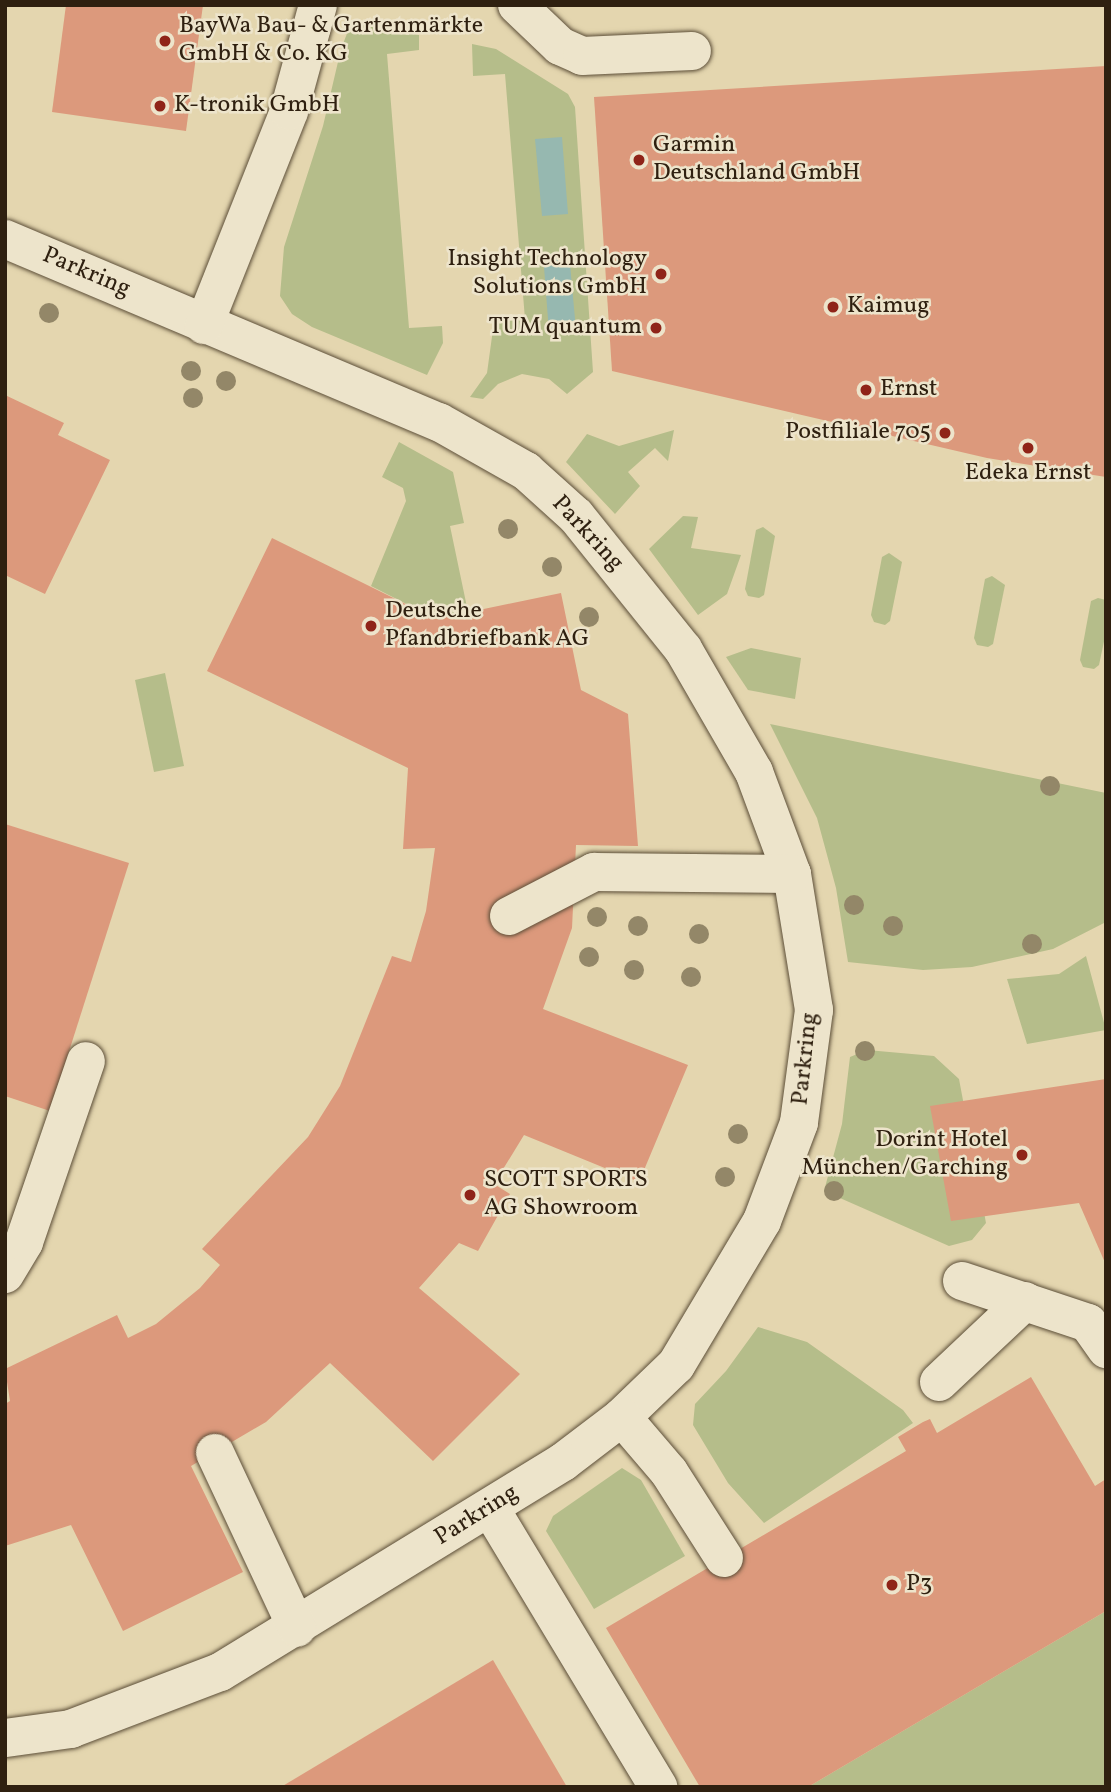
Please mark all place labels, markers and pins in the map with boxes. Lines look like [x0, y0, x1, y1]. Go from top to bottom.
place label: BayWa Bau- & Gartenmärkte GmbH & Co. KG [179, 13, 484, 69]
marker: BayWa Bau- & Gartenmärkte GmbH & Co. KG [157, 33, 173, 49]
place label: K-tronik GmbH [174, 92, 340, 120]
marker: K-tronik GmbH [152, 98, 168, 114]
place label: Garmin Deutschland GmbH [653, 132, 860, 188]
marker: Garmin Deutschland GmbH [631, 152, 647, 168]
place label: Insight Technology Solutions GmbH [447, 246, 647, 302]
marker: Insight Technology Solutions GmbH [653, 266, 669, 282]
place label: Kaimug [847, 293, 929, 321]
marker: Kaimug [825, 299, 841, 315]
place label: TUM quantum [488, 314, 642, 342]
marker: TUM quantum [648, 320, 664, 336]
place label: Ernst [880, 376, 938, 404]
marker: Ernst [858, 382, 874, 398]
place label: Postfiliale 705 [785, 419, 931, 447]
marker: Postfiliale 705 [937, 425, 953, 441]
marker: Edeka Ernst [1020, 440, 1036, 456]
place label: Edeka Ernst [965, 460, 1091, 488]
place label: Deutsche Pfandbriefbank AG [385, 598, 589, 654]
marker: Deutsche Pfandbriefbank AG [363, 618, 379, 634]
place label: Dorint Hotel München/Garching [802, 1127, 1008, 1183]
marker: Dorint Hotel München/Garching [1014, 1147, 1030, 1163]
place label: SCOTT SPORTS AG Showroom [484, 1167, 648, 1223]
marker: SCOTT SPORTS AG Showroom [462, 1187, 478, 1203]
place label: P3 [906, 1571, 932, 1599]
marker: P3 [884, 1577, 900, 1593]

